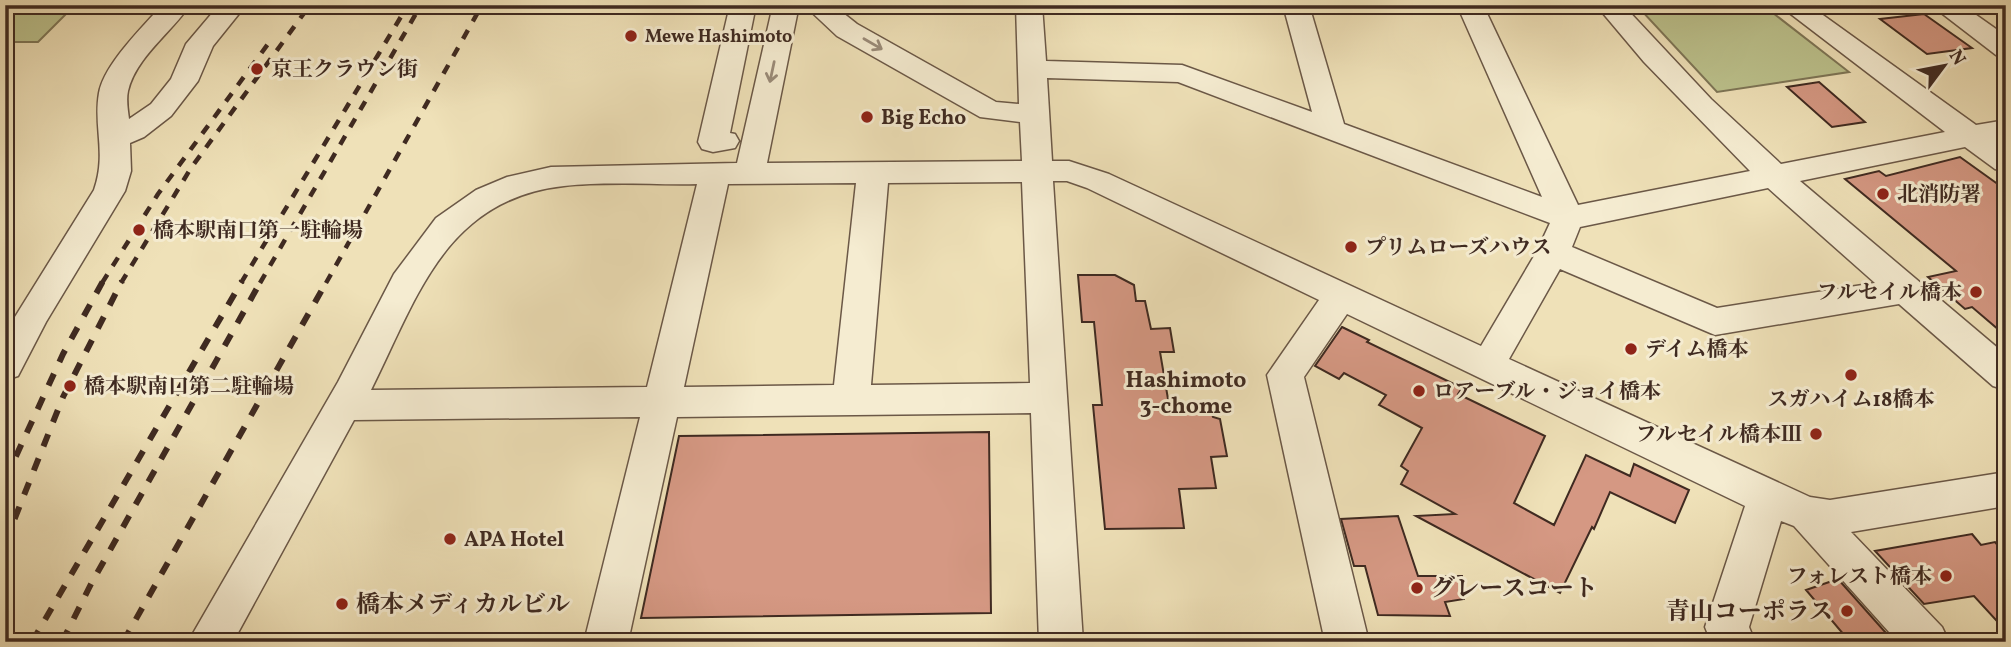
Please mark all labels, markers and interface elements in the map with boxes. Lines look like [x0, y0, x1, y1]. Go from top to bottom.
place label: Mewe Hashimoto [645, 25, 792, 50]
marker: Mewe Hashimoto [623, 28, 639, 44]
north arrow [1910, 32, 1980, 102]
one-way arrow [862, 37, 882, 51]
text: N [1942, 45, 1972, 71]
place label: 京王クラウン街 [271, 56, 418, 85]
one-way arrow [765, 60, 779, 83]
marker: 京王クラウン街 [249, 61, 265, 77]
place label: Big Echo [881, 104, 966, 133]
marker: Big Echo [859, 109, 875, 125]
place label: 北消防署 [1897, 181, 1981, 210]
marker: 北消防署 [1875, 186, 1891, 202]
place label: 橋本駅南口第一駐輪場 [153, 217, 363, 246]
marker: 橋本駅南口第一駐輪場 [131, 222, 147, 238]
place label: プリムローズハウス [1365, 234, 1551, 263]
marker: プリムローズハウス [1343, 239, 1359, 255]
place label: フルセイル橋本 [1816, 279, 1962, 308]
marker: フルセイル橋本 [1968, 284, 1984, 300]
place label: デイム橋本 [1645, 336, 1749, 365]
marker: デイム橋本 [1623, 341, 1639, 357]
district label: Hashimoto 3-chome [1126, 365, 1246, 423]
marker: スガハイム18橋本 [1843, 367, 1859, 383]
place label: 橋本駅南口第二駐輪場 [84, 373, 294, 402]
marker: 橋本駅南口第二駐輪場 [62, 378, 78, 394]
place label: ロアーブル・ジョイ橋本 [1433, 378, 1661, 407]
marker: ロアーブル・ジョイ橋本 [1411, 383, 1427, 399]
place label: スガハイム18橋本 [1768, 386, 1934, 415]
place label: フルセイル橋本Ⅲ [1635, 421, 1802, 450]
marker: フルセイル橋本Ⅲ [1808, 426, 1824, 442]
place label: APA Hotel [464, 526, 564, 555]
marker: APA Hotel [442, 531, 458, 547]
place label: フォレスト橋本 [1787, 563, 1932, 592]
marker: フォレスト橋本 [1938, 568, 1954, 584]
place label: グレースコート [1431, 573, 1598, 607]
marker: グレースコート [1409, 580, 1425, 596]
place label: 橋本メディカルビル [356, 589, 570, 623]
marker: 橋本メディカルビル [334, 596, 350, 612]
place label: 青山コーポラス [1666, 596, 1833, 630]
marker: 青山コーポラス [1839, 603, 1855, 619]

